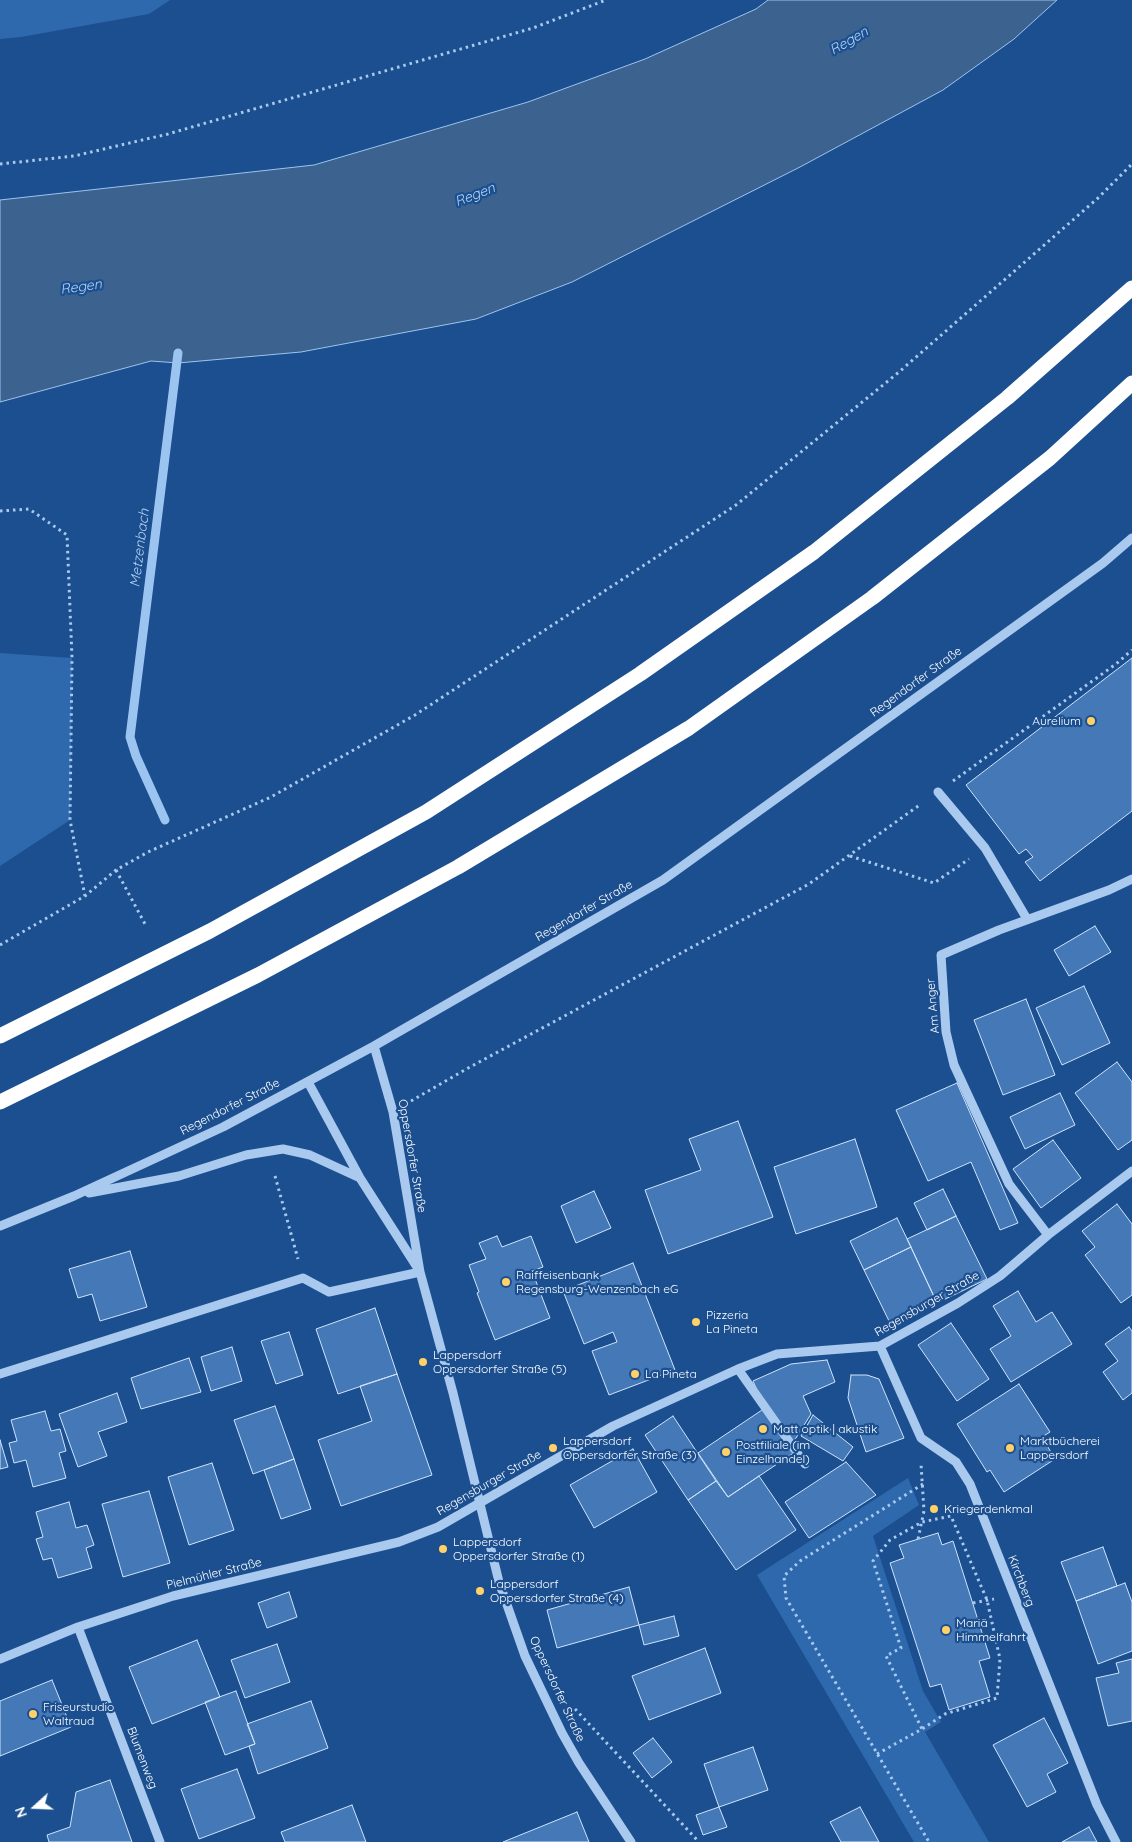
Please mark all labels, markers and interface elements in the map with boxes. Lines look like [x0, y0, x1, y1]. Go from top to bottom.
water label: Regen [827, 23, 871, 59]
water label: Regen [453, 180, 497, 210]
water label: Regen [59, 276, 103, 298]
water label: Metzenbach [127, 508, 153, 588]
street label: Regendorfer Straße [867, 644, 965, 720]
place label: Aurelium [1032, 714, 1081, 728]
marker: Aurelium [1085, 715, 1097, 727]
street label: Regendorfer Straße [533, 877, 635, 945]
street label: Am Anger [923, 978, 943, 1034]
street label: Regendorfer Straße [178, 1076, 282, 1138]
street label: Oppersdorfer Straße [395, 1098, 429, 1214]
place label: Raiffeisenbank Regensburg-Wenzenbach eG [516, 1268, 678, 1296]
street label: Regensburger Straße [872, 1268, 982, 1340]
marker: Raiffeisenbank Regensburg-Wenzenbach eG [500, 1276, 512, 1288]
place label: Pizzeria La Pineta [706, 1308, 758, 1336]
marker: Pizzeria La Pineta [690, 1316, 702, 1328]
place label: Lappersdorf Oppersdorfer Straße (5) [433, 1348, 567, 1376]
marker: Lappersdorf Oppersdorfer Straße (5) [417, 1356, 429, 1368]
place label: La Pineta [645, 1367, 697, 1381]
marker: La Pineta [629, 1368, 641, 1380]
place label: Matt optik | akustik [773, 1422, 877, 1436]
marker: Matt optik | akustik [757, 1423, 769, 1435]
place label: Lappersdorf Oppersdorfer Straße (3) [563, 1434, 697, 1462]
place label: Marktbücherei Lappersdorf [1020, 1434, 1100, 1462]
place label: Postfiliale (im Einzelhandel) [736, 1438, 810, 1466]
marker: Lappersdorf Oppersdorfer Straße (3) [547, 1442, 559, 1454]
marker: Marktbücherei Lappersdorf [1004, 1442, 1016, 1454]
marker: Postfiliale (im Einzelhandel) [720, 1446, 732, 1458]
street label: Regensburger Straße [434, 1447, 544, 1519]
place label: Kriegerdenkmal [944, 1502, 1033, 1516]
marker: Kriegerdenkmal [928, 1503, 940, 1515]
place label: Lappersdorf Oppersdorfer Straße (1) [453, 1535, 585, 1563]
marker: Lappersdorf Oppersdorfer Straße (1) [437, 1543, 449, 1555]
street label: Kirchberg [1005, 1553, 1037, 1609]
street label: Pielmühler Straße [165, 1555, 263, 1593]
place label: Lappersdorf Oppersdorfer Straße (4) [490, 1577, 624, 1605]
marker: Lappersdorf Oppersdorfer Straße (4) [474, 1585, 486, 1597]
place label: Mariä Himmelfahrt [956, 1616, 1026, 1644]
marker: Mariä Himmelfahrt [940, 1624, 952, 1636]
street label: Oppersdorfer Straße [526, 1634, 588, 1744]
place label: Friseurstudio Waltraud [43, 1700, 114, 1728]
marker: Friseurstudio Waltraud [27, 1708, 39, 1720]
street label: Blumenweg [124, 1725, 160, 1791]
north arrow [10, 1782, 60, 1832]
text: N [11, 1804, 31, 1820]

